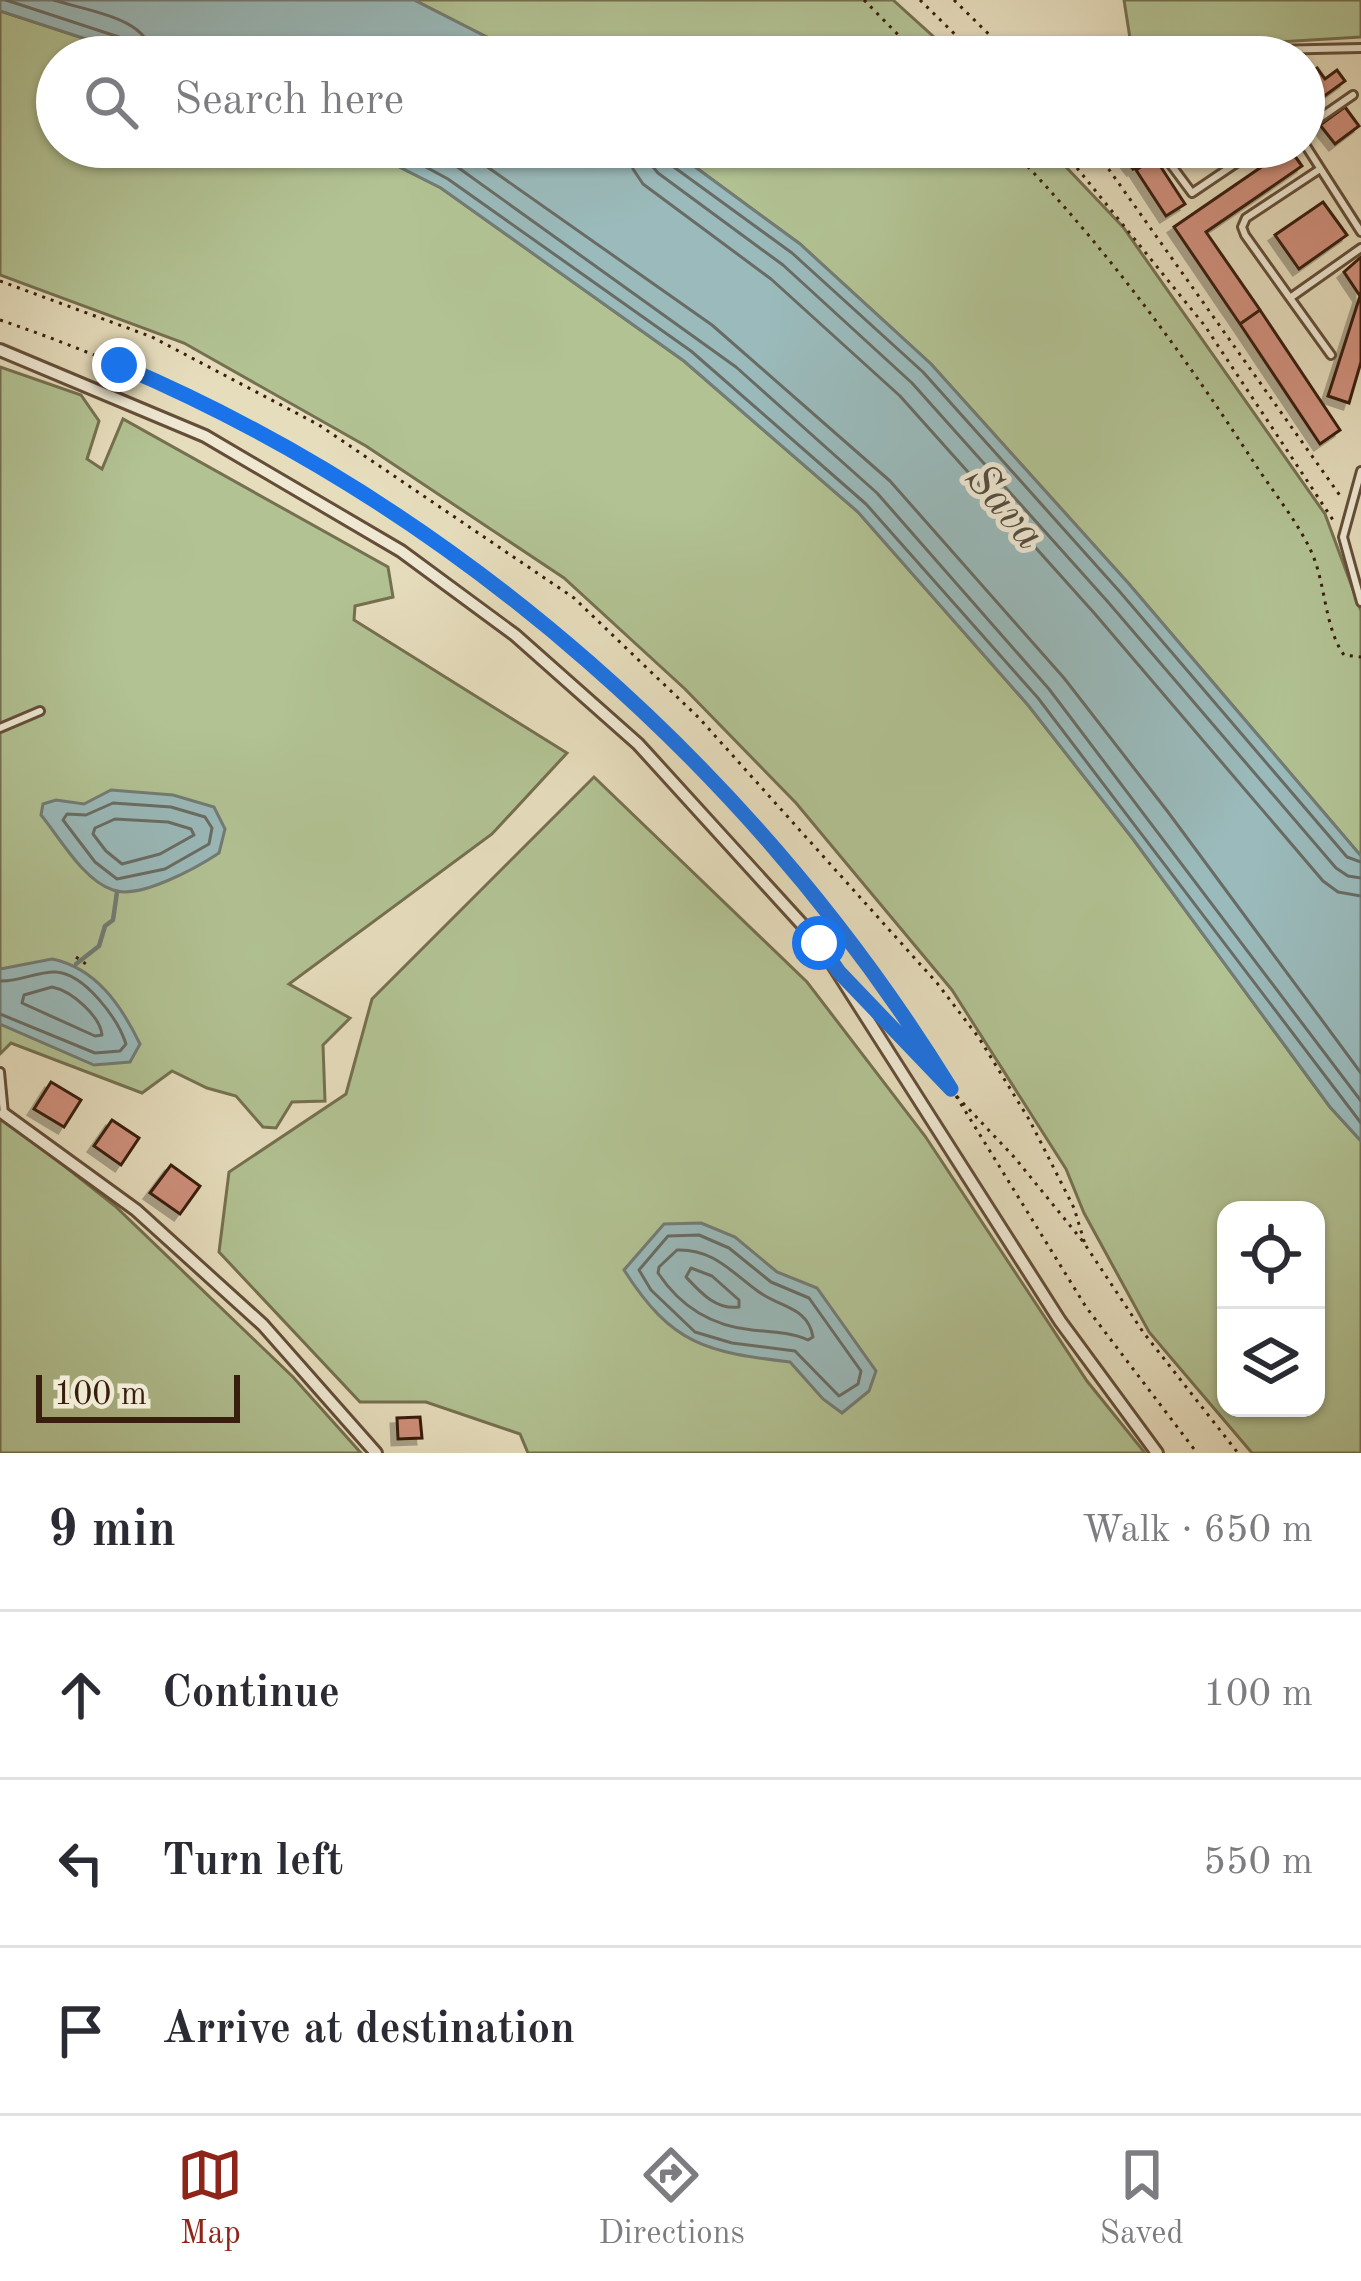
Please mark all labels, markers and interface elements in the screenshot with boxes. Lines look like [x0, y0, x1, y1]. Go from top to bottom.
search box [36, 36, 1325, 168]
icon: search [78, 69, 144, 135]
text: Search here [174, 79, 404, 124]
route end [92, 338, 146, 392]
water label: Sava [955, 456, 1053, 559]
route start [792, 916, 846, 970]
map controls [1217, 1201, 1325, 1417]
button: locate [1217, 1201, 1325, 1309]
button: layers [1217, 1309, 1325, 1417]
scale bar [36, 1369, 240, 1422]
text: 100 m [54, 1379, 147, 1412]
text: 9 min [48, 1506, 176, 1557]
text: Walk · 650 m [1082, 1511, 1313, 1550]
icon: ahead [48, 1662, 114, 1728]
text: Continue [162, 1672, 340, 1717]
text: 100 m [1203, 1675, 1313, 1714]
icon: left [48, 1830, 114, 1896]
text: Turn left [162, 1840, 343, 1885]
text: 550 m [1203, 1843, 1313, 1882]
icon: arrive [48, 1998, 114, 2064]
text: Arrive at destination [162, 2008, 575, 2053]
tab: Map [177, 2142, 243, 2255]
tab: Directions [598, 2142, 745, 2255]
tab: Saved [1100, 2142, 1184, 2255]

